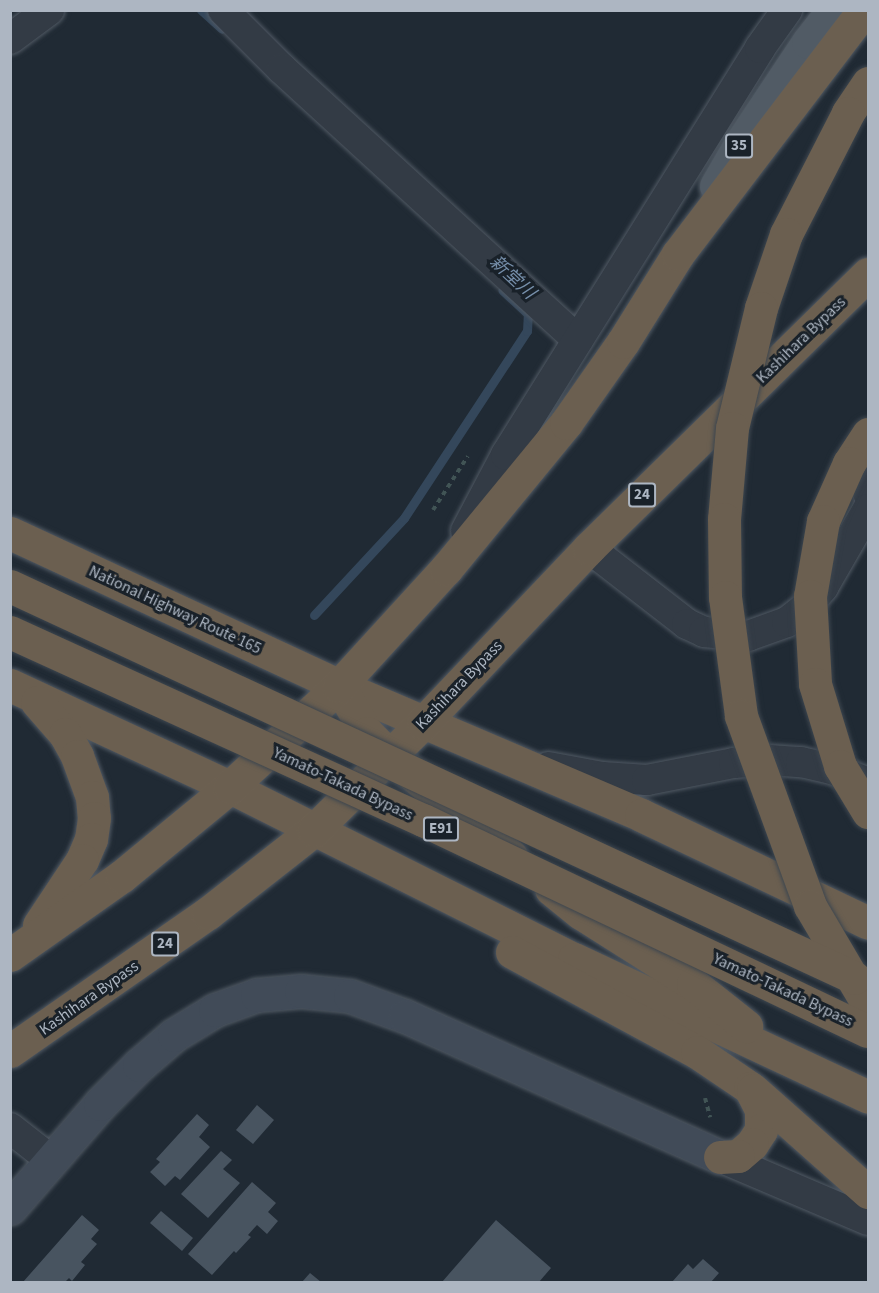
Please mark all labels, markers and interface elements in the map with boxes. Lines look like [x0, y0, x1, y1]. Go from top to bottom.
road number: 35 [724, 134, 754, 158]
water label: 新堂川 [485, 252, 539, 304]
street label: Kashihara Bypass [752, 293, 850, 387]
road number: 24 [627, 483, 657, 507]
street label: National Highway Route 165 [86, 562, 264, 658]
street label: Kashihara Bypass [412, 636, 506, 734]
street label: Yamato-Takada Bypass [270, 743, 416, 825]
road number: E91 [422, 817, 460, 841]
road number: 24 [150, 932, 180, 956]
street label: Yamato-Takada Bypass [710, 949, 856, 1031]
street label: Kashihara Bypass [36, 957, 142, 1039]

